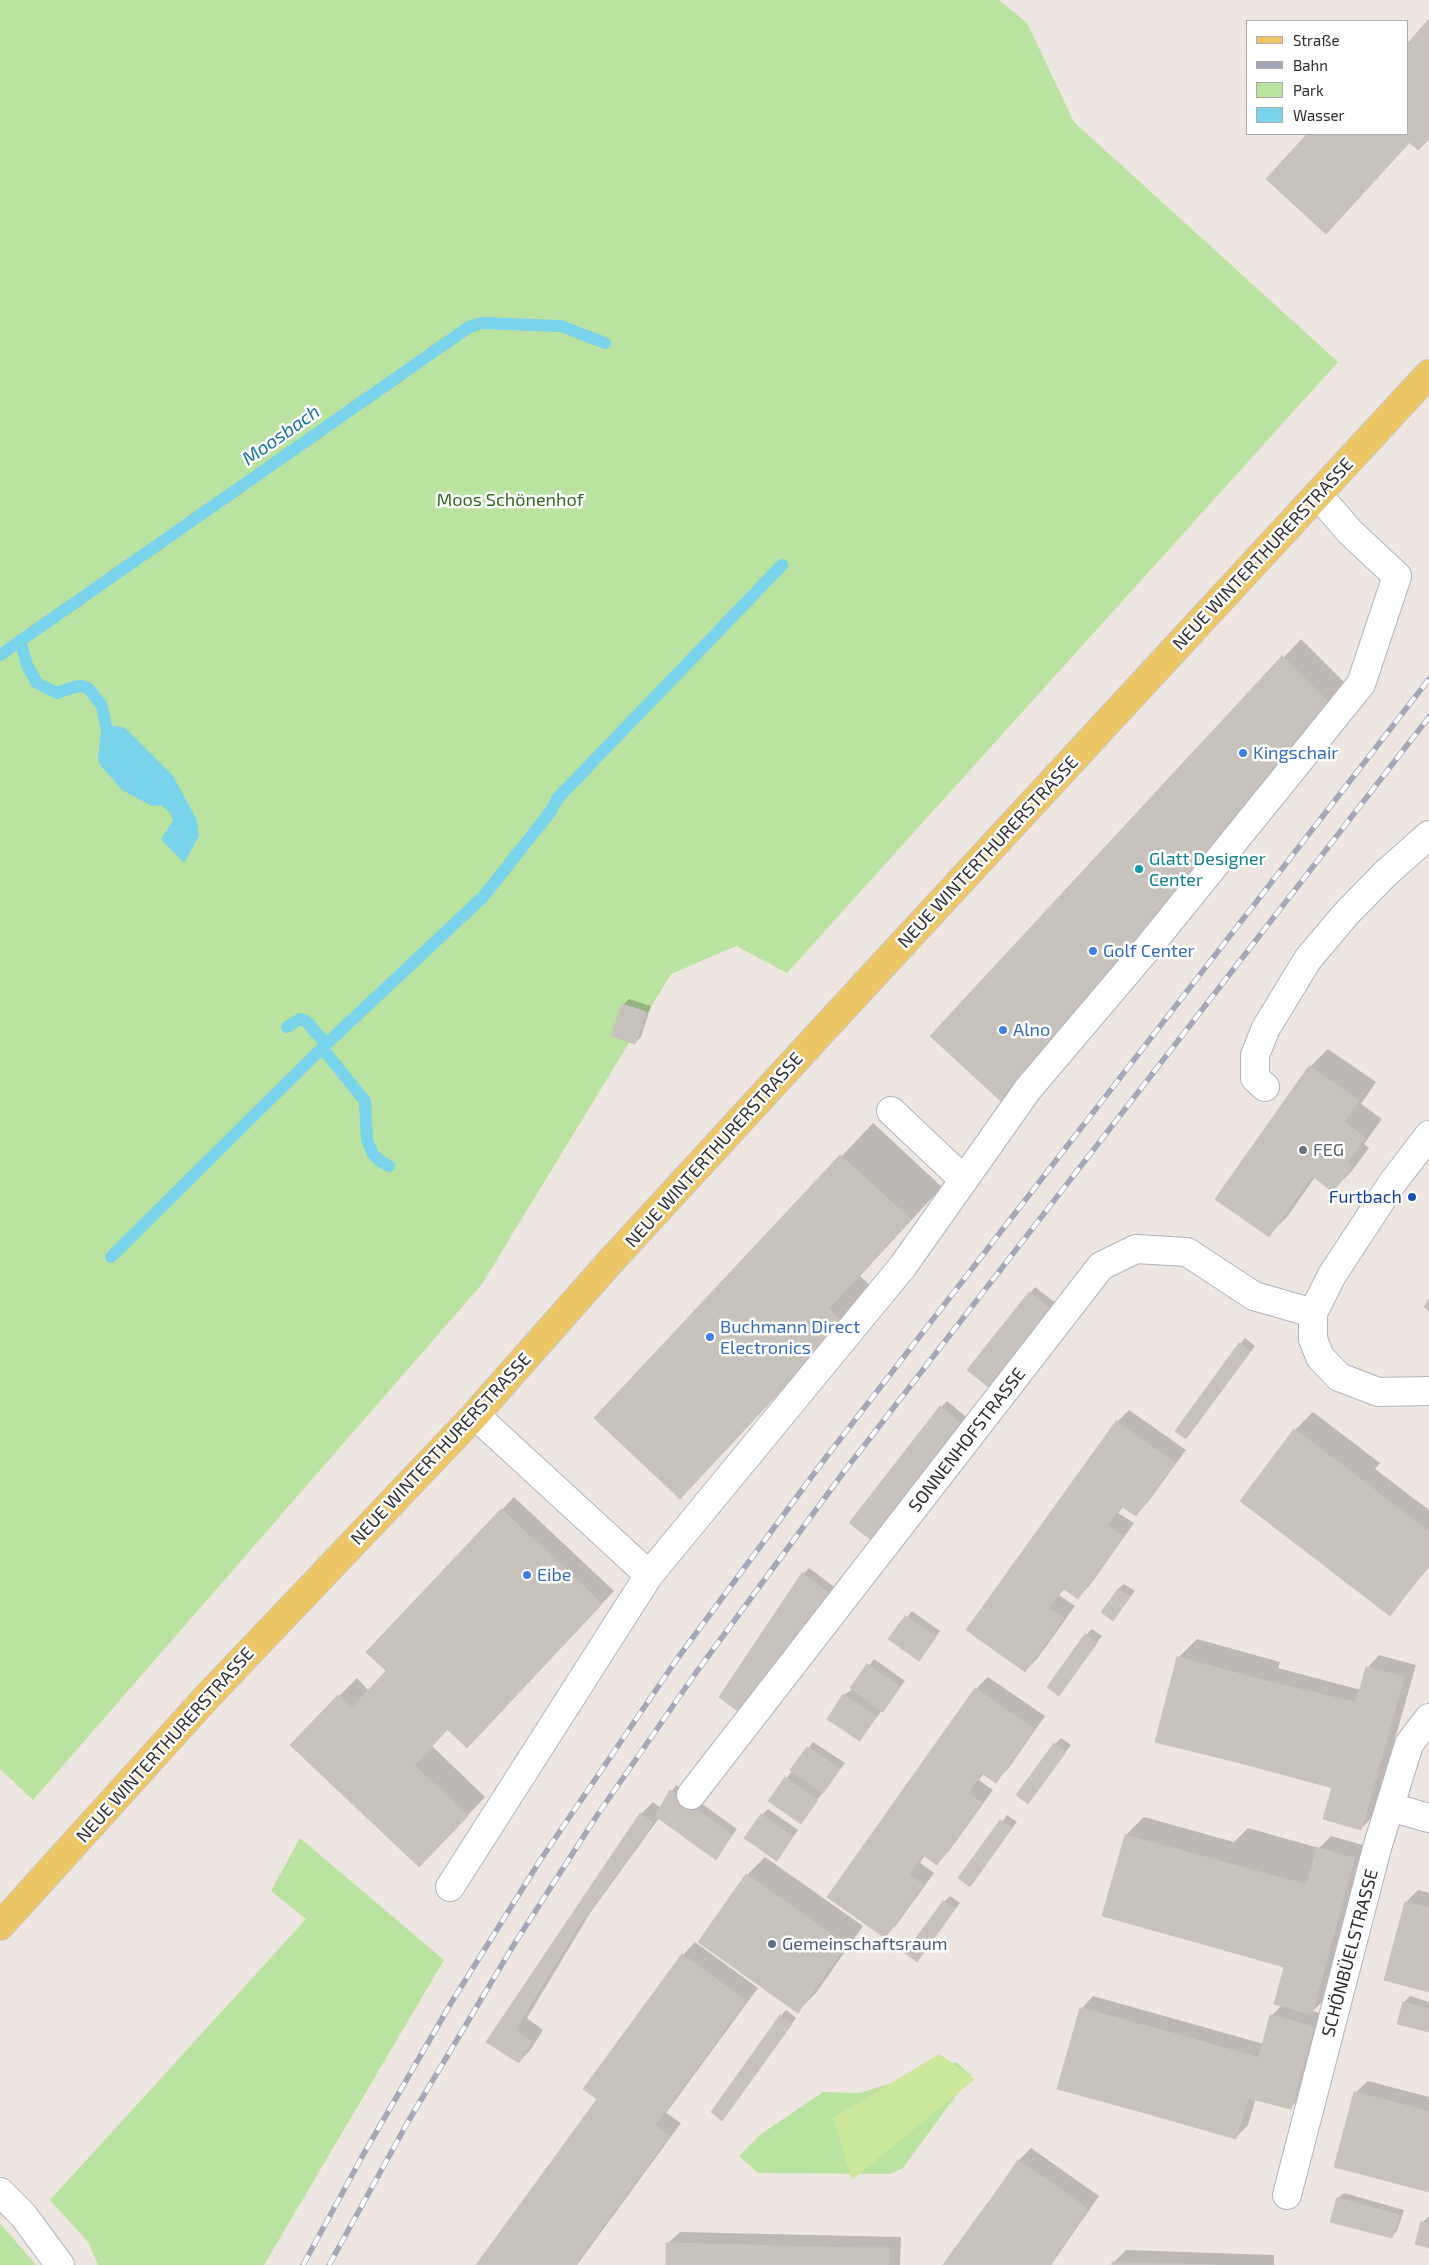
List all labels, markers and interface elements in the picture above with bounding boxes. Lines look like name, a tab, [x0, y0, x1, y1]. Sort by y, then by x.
legend	[1246, 20, 1409, 135]
text: Straße	[1293, 31, 1339, 49]
text: Bahn	[1293, 56, 1328, 74]
text: Park	[1293, 81, 1324, 99]
text: Wasser	[1293, 106, 1345, 124]
water label: Moosbach	[238, 400, 324, 470]
street label: NEUE WINTERTHURERSTRASSE	[1168, 453, 1358, 655]
park label: Moos Schönenhof	[436, 489, 584, 511]
place label: Kingschair	[1253, 742, 1339, 764]
marker: Kingschair	[1237, 747, 1249, 759]
street label: NEUE WINTERTHURERSTRASSE	[893, 751, 1083, 953]
place label: Glatt Designer Center	[1149, 848, 1266, 891]
marker: Glatt Designer Center	[1133, 863, 1145, 875]
place label: Golf Center	[1103, 940, 1195, 962]
marker: Golf Center	[1087, 945, 1099, 957]
place label: Alno	[1013, 1019, 1050, 1041]
marker: Alno	[997, 1024, 1009, 1036]
street label: NEUE WINTERTHURERSTRASSE	[621, 1048, 807, 1252]
place label: FEG	[1313, 1139, 1344, 1161]
marker: FEG	[1297, 1144, 1309, 1156]
place label: Furtbach	[1329, 1186, 1402, 1208]
marker: Furtbach	[1406, 1191, 1418, 1203]
place label: Buchmann Direct Electronics	[720, 1316, 860, 1358]
marker: Buchmann Direct Electronics	[704, 1331, 716, 1343]
street label: NEUE WINTERTHURERSTRASSE	[346, 1348, 536, 1550]
street label: SONNENHOFSTRASSE	[904, 1364, 1030, 1516]
place label: Eibe	[537, 1564, 571, 1586]
marker: Eibe	[521, 1569, 533, 1581]
street label: NEUE WINTERTHURERSTRASSE	[72, 1643, 258, 1847]
street label: SCHÖNBÜELSTRASSE	[1317, 1867, 1383, 2039]
place label: Gemeinschaftsraum	[782, 1933, 948, 1955]
marker: Gemeinschaftsraum	[766, 1938, 778, 1950]

